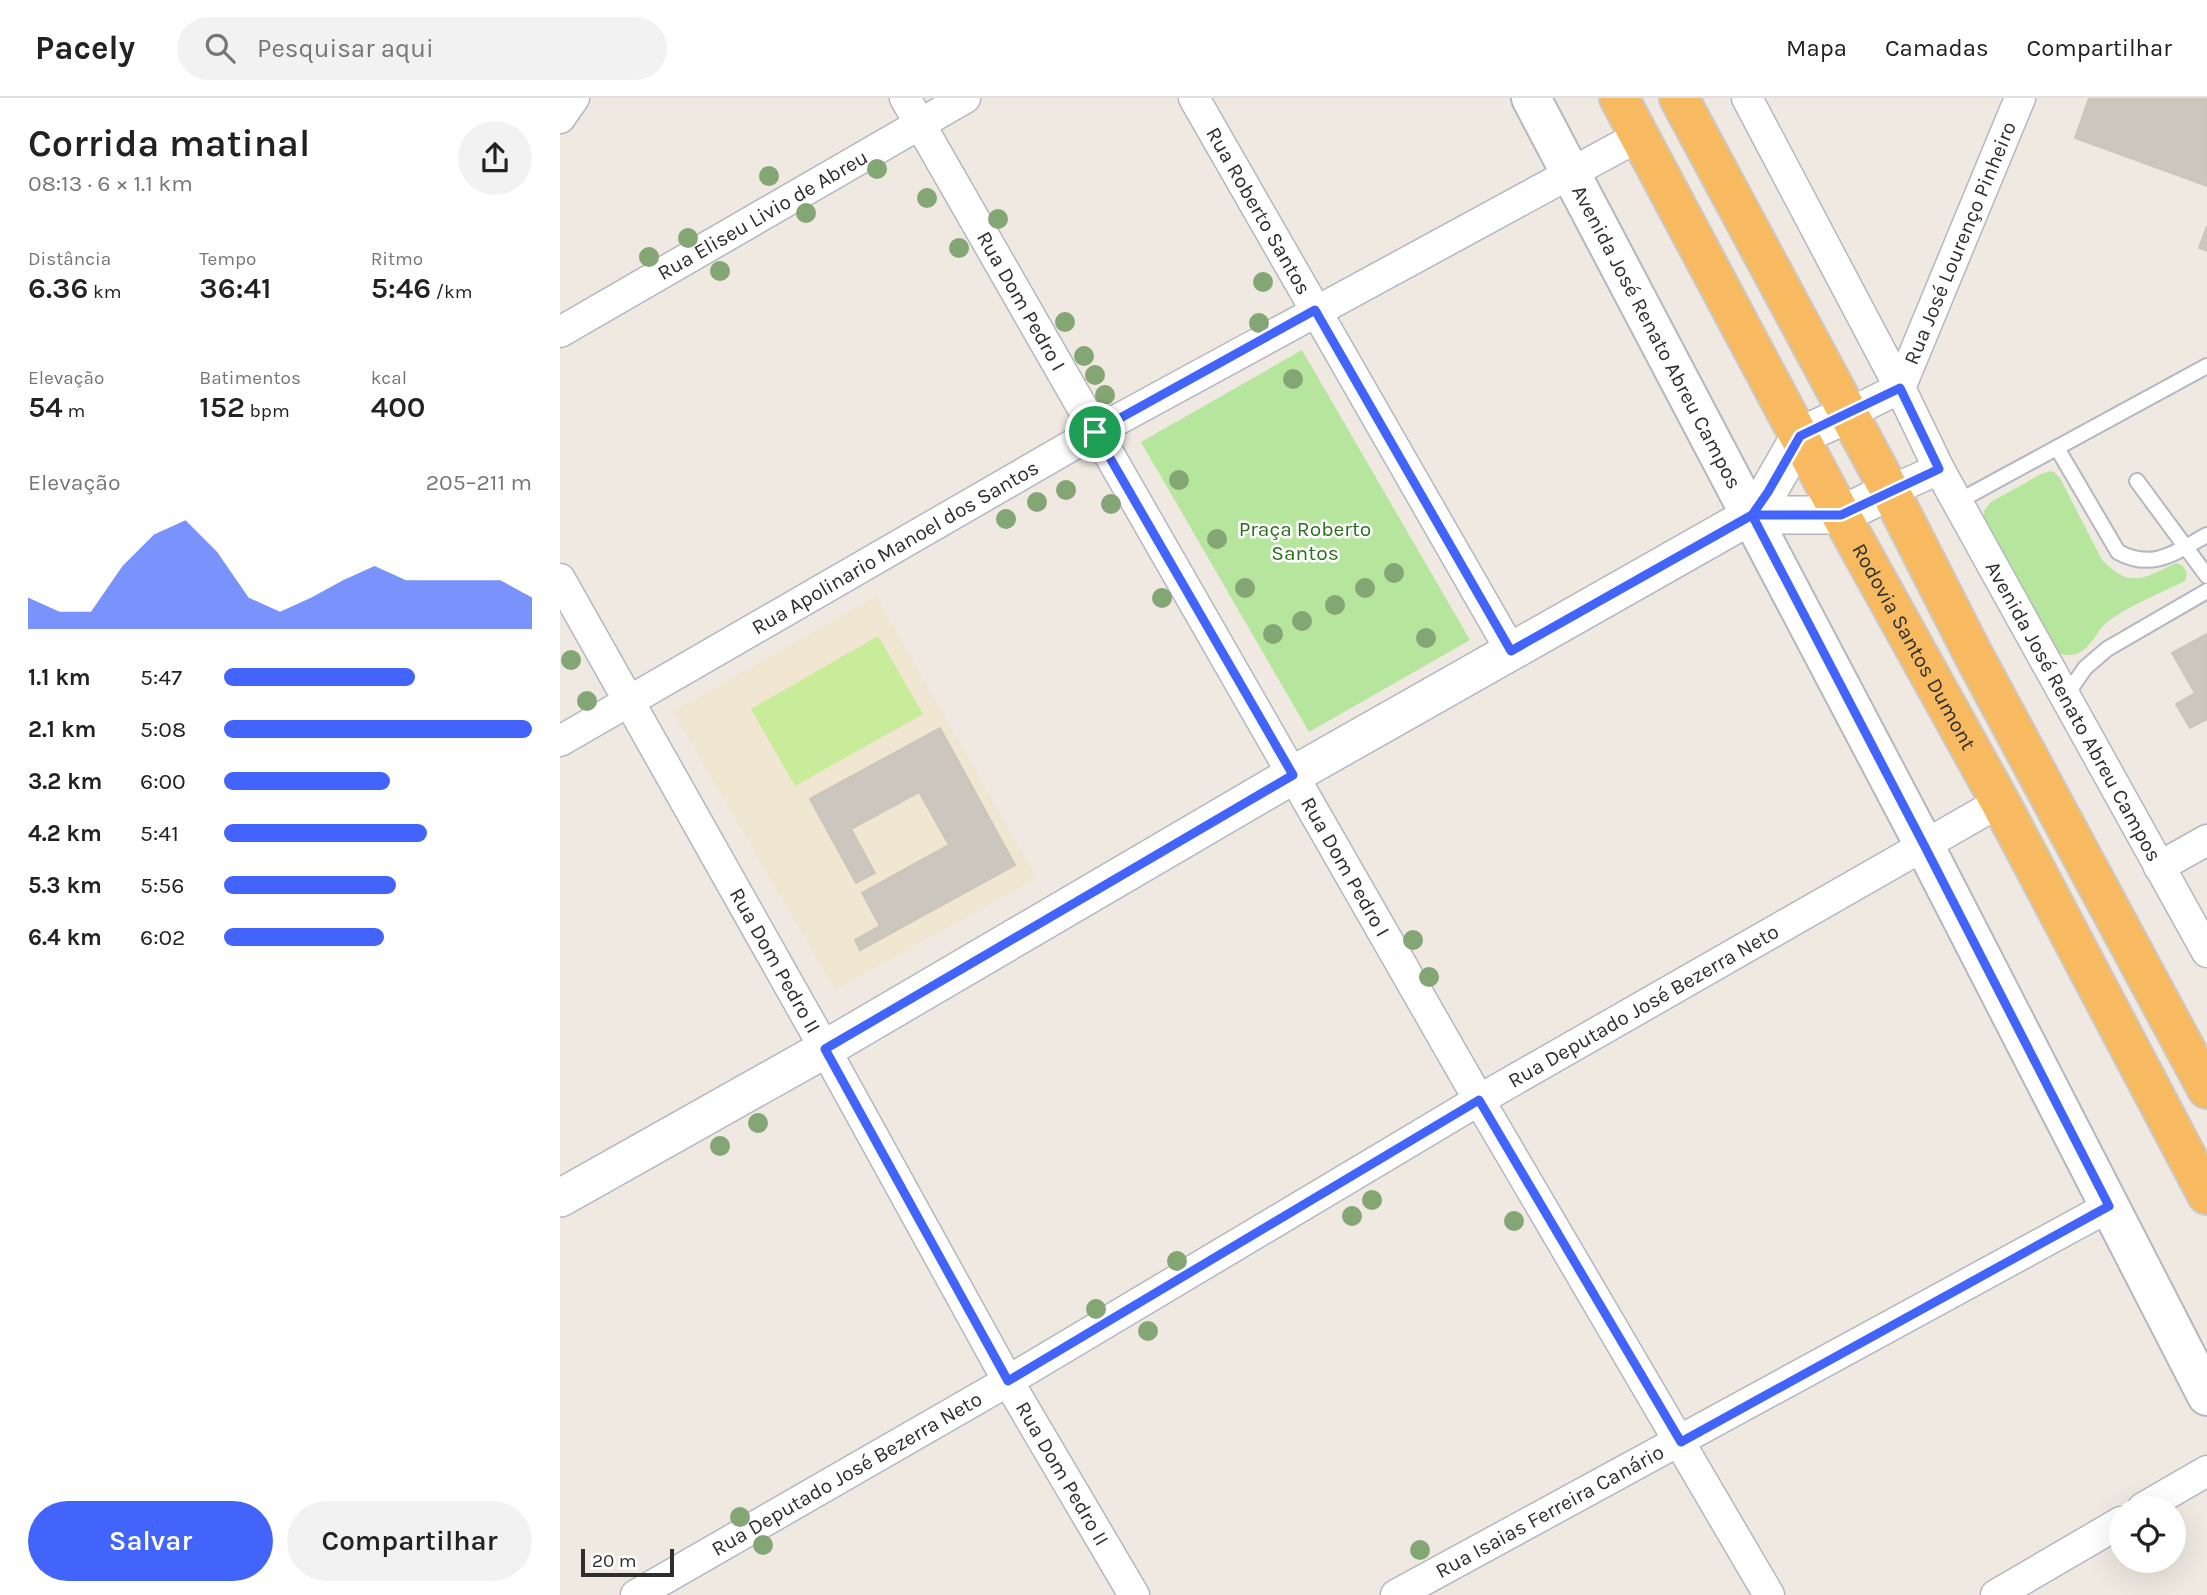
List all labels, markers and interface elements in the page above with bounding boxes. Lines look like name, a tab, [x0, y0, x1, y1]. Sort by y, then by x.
search box	[177, 17, 667, 80]
text: Pacely	[35, 29, 135, 67]
icon: search	[201, 29, 239, 67]
text: Pesquisar aqui	[257, 33, 434, 64]
text: Mapa	[1786, 34, 1847, 62]
text: Camadas	[1885, 34, 1989, 62]
text: Compartilhar	[2027, 34, 2172, 62]
street label: Rua José Lourenço Pinheiro	[1899, 118, 2021, 368]
text: Corrida matinal	[28, 121, 310, 166]
button: share	[458, 121, 532, 195]
street label: Rua Roberto Santos	[1201, 123, 1316, 299]
street label: Rua Eliseu Livio de Abreu	[653, 145, 872, 285]
text: 08:13 · 6 × 1.1 km	[28, 170, 193, 197]
street label: Avenida José Renato Abreu Campos	[1567, 181, 1746, 493]
street label: Rua Dom Pedro I	[972, 227, 1071, 375]
text: Distância	[28, 248, 111, 270]
text: Tempo	[199, 248, 256, 270]
text: Ritmo	[371, 248, 423, 270]
text: 6.36	[28, 270, 88, 306]
text: 36:41	[199, 270, 271, 306]
text: 5:46	[371, 270, 431, 306]
text: km	[88, 281, 121, 303]
text: /km	[431, 281, 472, 303]
text: Elevação	[28, 367, 104, 389]
text: Batimentos	[199, 367, 301, 389]
text: kcal	[371, 367, 407, 389]
text: 54	[28, 389, 63, 425]
text: 152	[199, 389, 245, 425]
text: 400	[371, 389, 426, 425]
text: m	[63, 400, 85, 422]
text: bpm	[245, 400, 290, 422]
pin	[1065, 402, 1125, 462]
icon: arrive	[1076, 413, 1114, 451]
street label: Rua Apolinario Manoel dos Santos	[747, 455, 1043, 640]
text: Elevação	[28, 469, 121, 496]
text: 205–211 m	[426, 469, 532, 496]
park label: Praça Roberto Santos	[1239, 517, 1371, 565]
street label: Rodovia Santos Dumont	[1847, 539, 1981, 754]
street label: Avenida José Renato Abreu Campos	[1981, 557, 2166, 866]
text: 1.1 km	[28, 664, 91, 691]
text: 5:47	[140, 664, 182, 691]
text: 2.1 km	[28, 716, 96, 743]
text: 5:08	[140, 716, 186, 743]
text: 3.2 km	[28, 768, 102, 795]
text: 6:00	[140, 768, 186, 795]
street label: Rua Dom Pedro I	[1296, 793, 1395, 941]
text: 4.2 km	[28, 820, 102, 847]
text: 5:41	[140, 820, 179, 847]
text: 5.3 km	[28, 872, 102, 899]
text: 5:56	[140, 872, 184, 899]
street label: Rua Dom Pedro II	[725, 884, 826, 1037]
street label: Rua Deputado José Bezerra Neto	[1504, 919, 1783, 1093]
text: 6.4 km	[28, 924, 102, 951]
text: 6:02	[140, 924, 185, 951]
street label: Rua Deputado José Bezerra Neto	[707, 1387, 986, 1561]
street label: Rua Dom Pedro II	[1011, 1397, 1114, 1550]
street label: Rua Isaias Ferreira Canário	[1431, 1439, 1668, 1583]
map controls	[2109, 1496, 2186, 1573]
button: locate	[2109, 1496, 2186, 1573]
button: Salvar	[28, 1501, 273, 1581]
button: Compartilhar	[287, 1501, 532, 1581]
scale bar	[581, 1546, 674, 1578]
text: 20 m	[592, 1550, 637, 1572]

